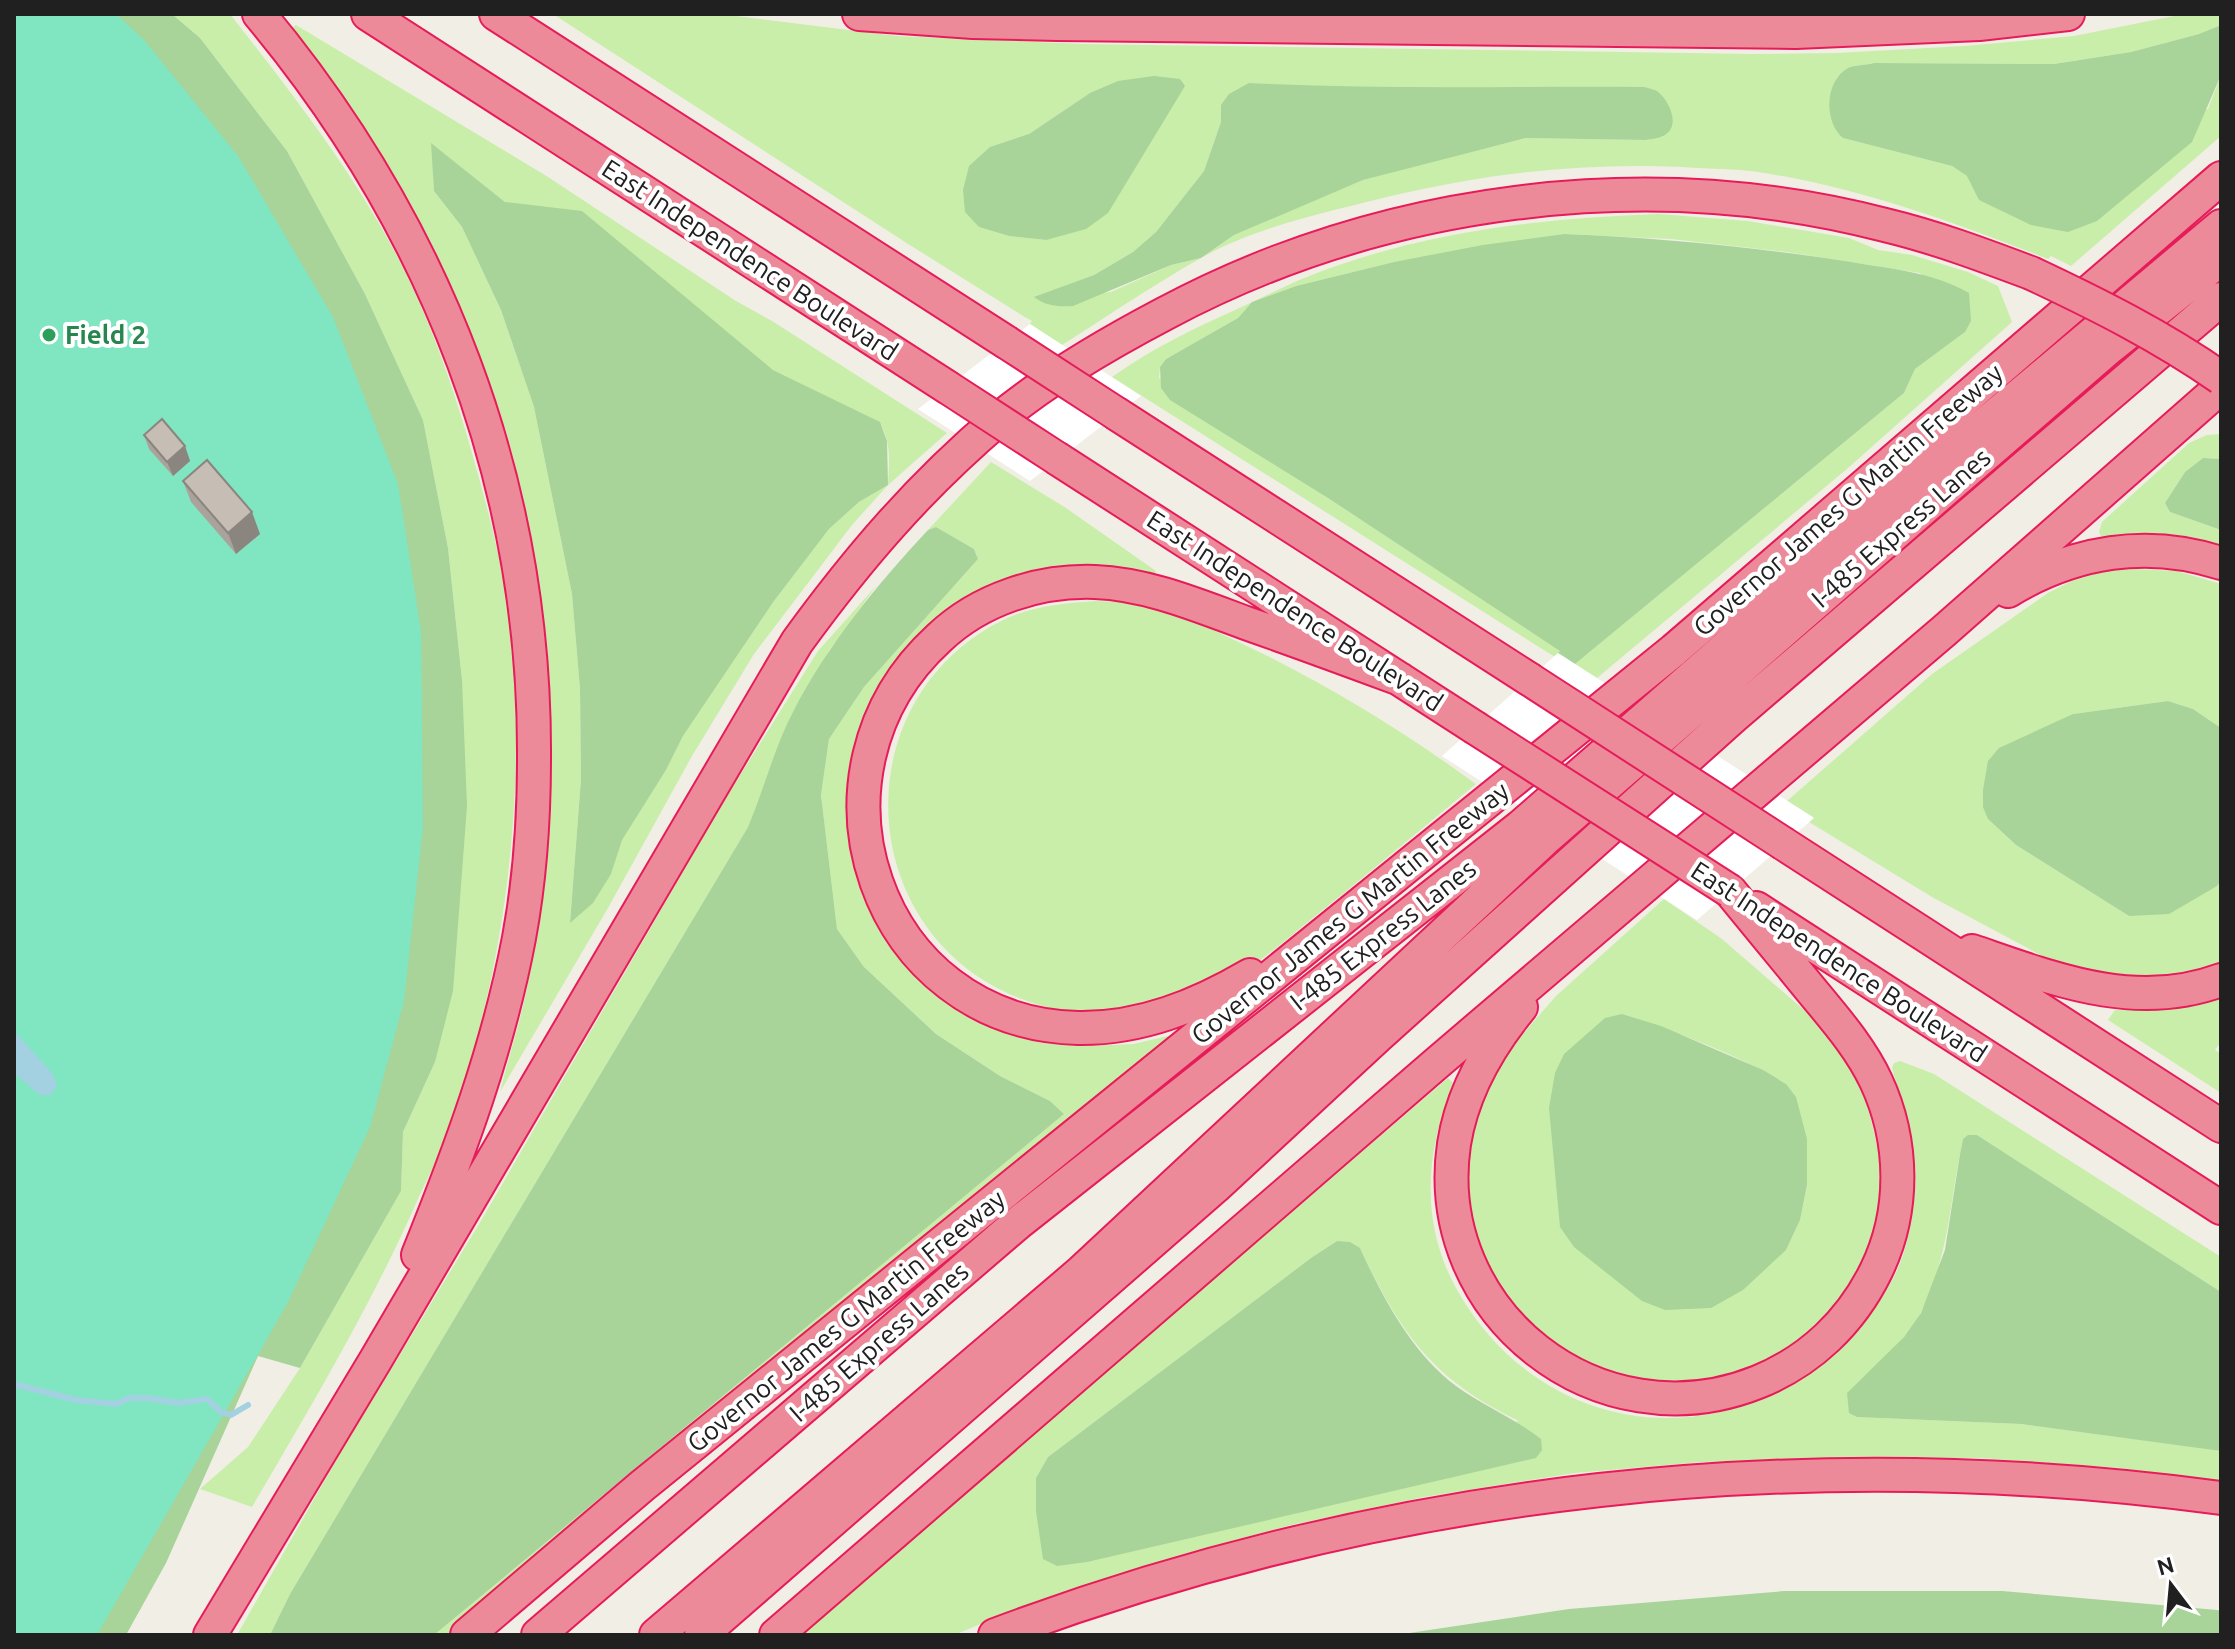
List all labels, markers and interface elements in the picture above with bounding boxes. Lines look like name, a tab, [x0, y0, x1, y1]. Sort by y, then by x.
street label: East Independence Boulevard	[597, 153, 903, 366]
place label: Field 2	[65, 320, 146, 349]
marker: Field 2	[40, 326, 58, 344]
street label: Governor James G Martin Freeway	[1687, 358, 2008, 642]
street label: I-485 Express Lanes	[1805, 442, 1996, 613]
street label: East Independence Boulevard	[1142, 504, 1448, 717]
street label: Governor James G Martin Freeway	[1185, 776, 1514, 1050]
street label: I-485 Express Lanes	[1284, 853, 1481, 1016]
street label: East Independence Boulevard	[1686, 855, 1992, 1068]
street label: Governor James G Martin Freeway	[681, 1184, 1010, 1458]
street label: I-485 Express Lanes	[783, 1256, 974, 1427]
north arrow	[2131, 1545, 2211, 1625]
text: N	[2154, 1551, 2177, 1580]

